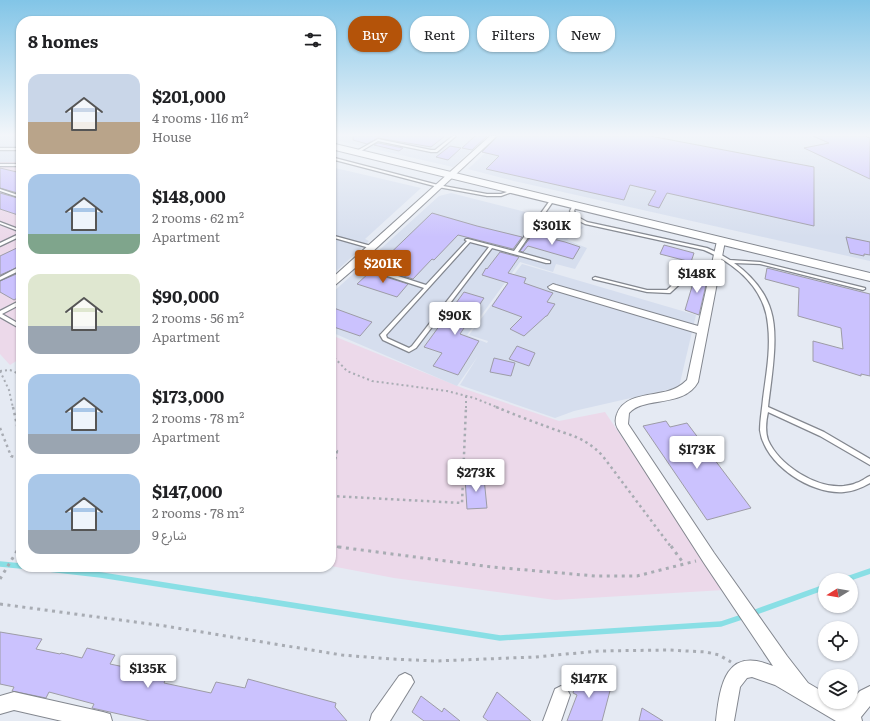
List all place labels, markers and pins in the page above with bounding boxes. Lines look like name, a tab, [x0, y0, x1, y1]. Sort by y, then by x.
pin: $301K	[524, 212, 580, 246]
pin: $201K	[355, 250, 411, 284]
pin: $148K	[669, 260, 725, 294]
pin: $90K	[431, 302, 479, 336]
pin: $173K	[669, 436, 725, 470]
pin: $273K	[448, 459, 504, 493]
pin: $135K	[120, 655, 176, 689]
pin: $147K	[561, 665, 617, 699]

